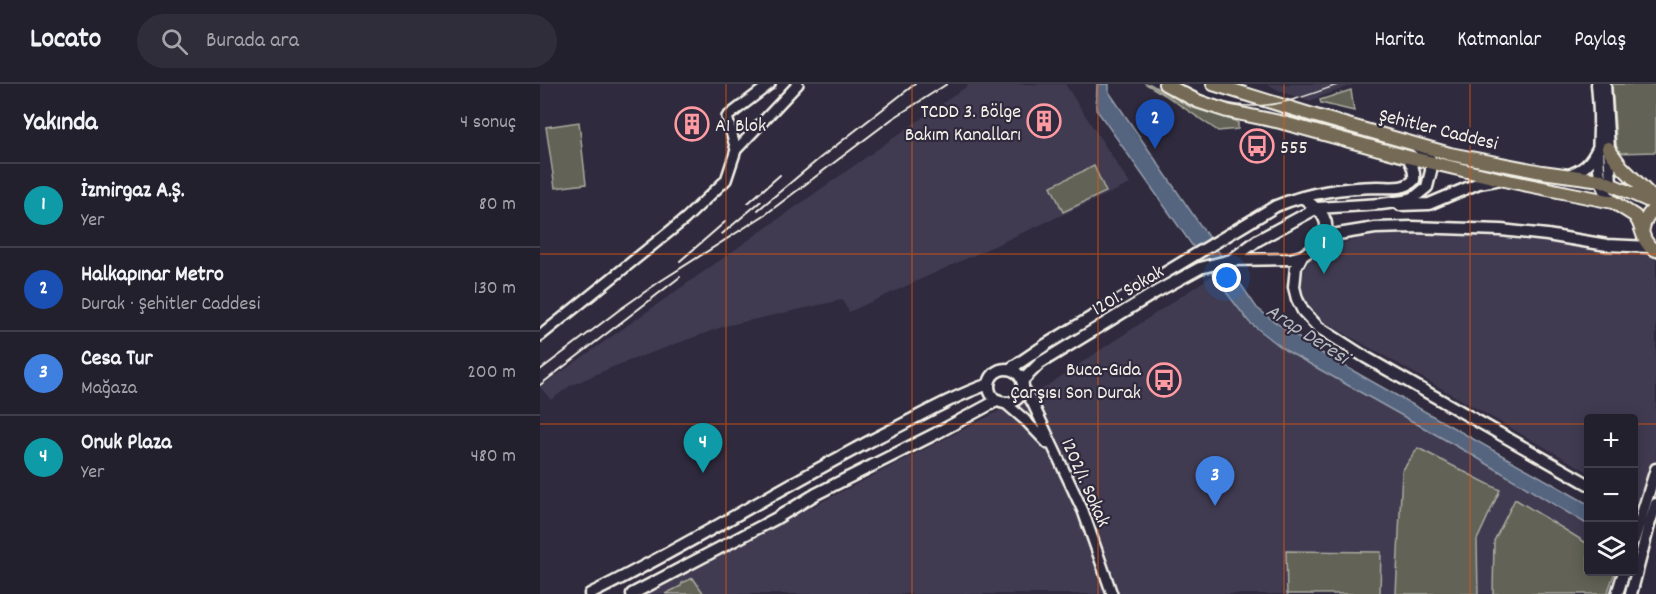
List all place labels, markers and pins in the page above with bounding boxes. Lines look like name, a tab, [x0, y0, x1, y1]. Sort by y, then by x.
place label: TCDD 3. Bölge Bakım Kanalları	[905, 99, 1021, 150]
pin: 2	[1136, 100, 1174, 149]
building icon: TCDD 3. Bölge Bakım Kanalları	[1026, 103, 1062, 139]
building icon: A1 Blok	[674, 106, 710, 142]
place label: A1 Blok	[715, 113, 766, 141]
bus stop icon: 555	[1239, 128, 1275, 164]
place label: 555	[1280, 135, 1308, 163]
pin: 1	[1304, 224, 1344, 274]
place label: Buca-Gıda Çarşısı Son Durak	[1010, 357, 1142, 408]
bus stop icon: Buca-Gıda Çarşısı Son Durak	[1146, 362, 1182, 398]
pin: 4	[684, 424, 722, 473]
pin: 3	[1196, 456, 1234, 506]

